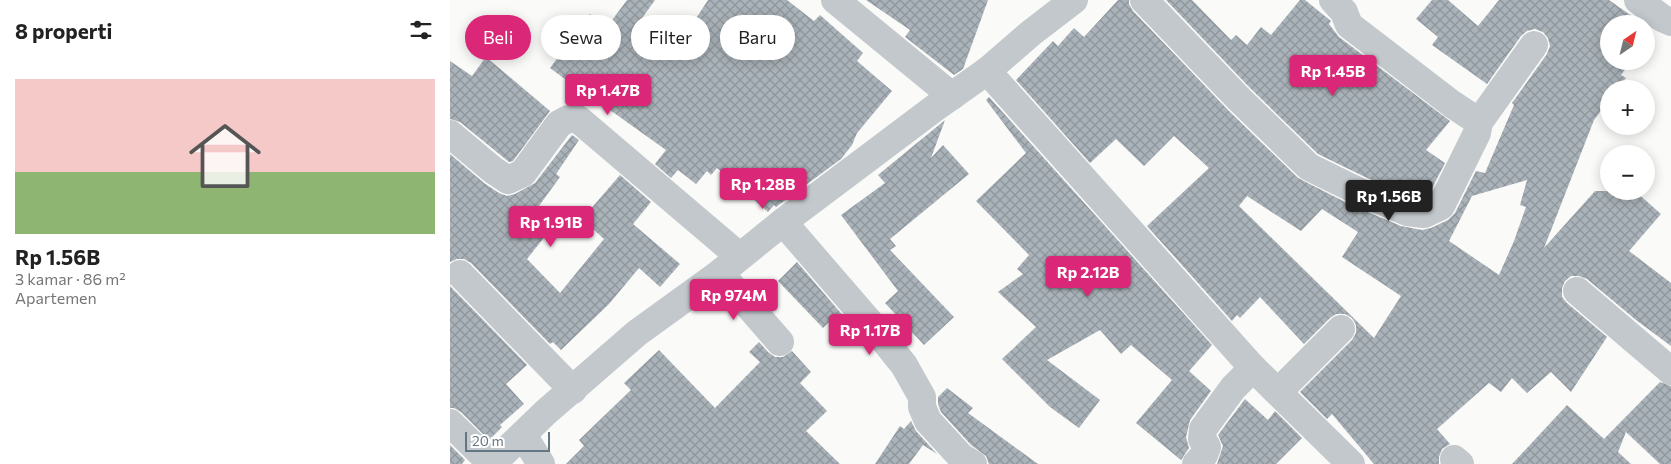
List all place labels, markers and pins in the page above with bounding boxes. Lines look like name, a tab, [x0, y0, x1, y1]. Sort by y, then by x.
pin: Rp 1.45B	[1281, 54, 1385, 97]
pin: Rp 1.47B	[556, 74, 660, 116]
pin: Rp 1.28B	[711, 168, 815, 210]
pin: Rp 1.56B	[1337, 180, 1441, 222]
pin: Rp 1.91B	[499, 206, 603, 248]
pin: Rp 2.12B	[1036, 256, 1140, 298]
pin: Rp 974M	[688, 278, 780, 321]
pin: Rp 1.17B	[818, 314, 922, 356]

